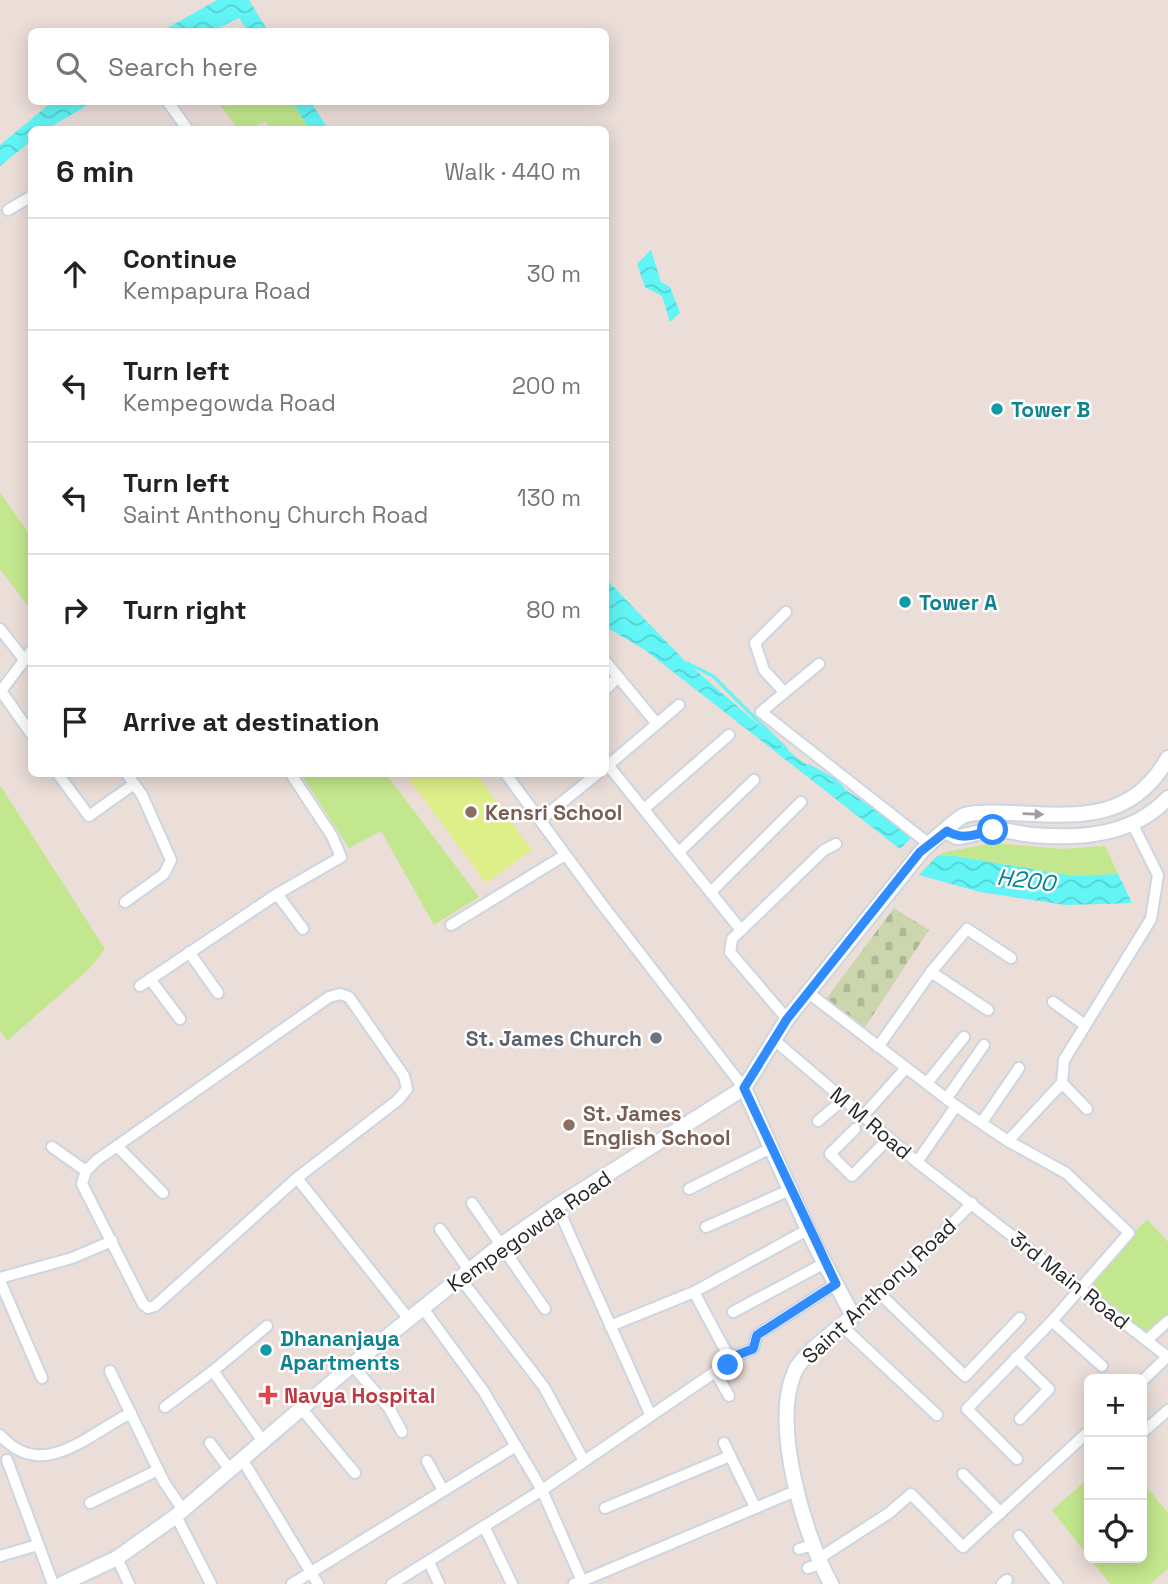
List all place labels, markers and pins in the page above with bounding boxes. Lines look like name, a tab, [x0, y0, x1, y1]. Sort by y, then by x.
place label: Tower B	[1011, 396, 1090, 423]
marker: Tower B	[989, 401, 1005, 417]
place label: Tower A	[919, 589, 997, 616]
marker: Tower A	[897, 594, 913, 610]
place label: Kensri School	[485, 799, 622, 826]
marker: Kensri School	[463, 804, 479, 820]
place label: St. James Church	[466, 1025, 642, 1052]
marker: St. James Church	[648, 1030, 664, 1046]
place label: St. James English School	[583, 1100, 731, 1151]
marker: St. James English School	[561, 1117, 577, 1133]
place label: Dhananjaya Apartments	[280, 1325, 400, 1376]
marker: Dhananjaya Apartments	[258, 1342, 274, 1358]
place label: Navya Hospital	[284, 1382, 435, 1409]
marker: Navya Hospital	[258, 1385, 278, 1405]

